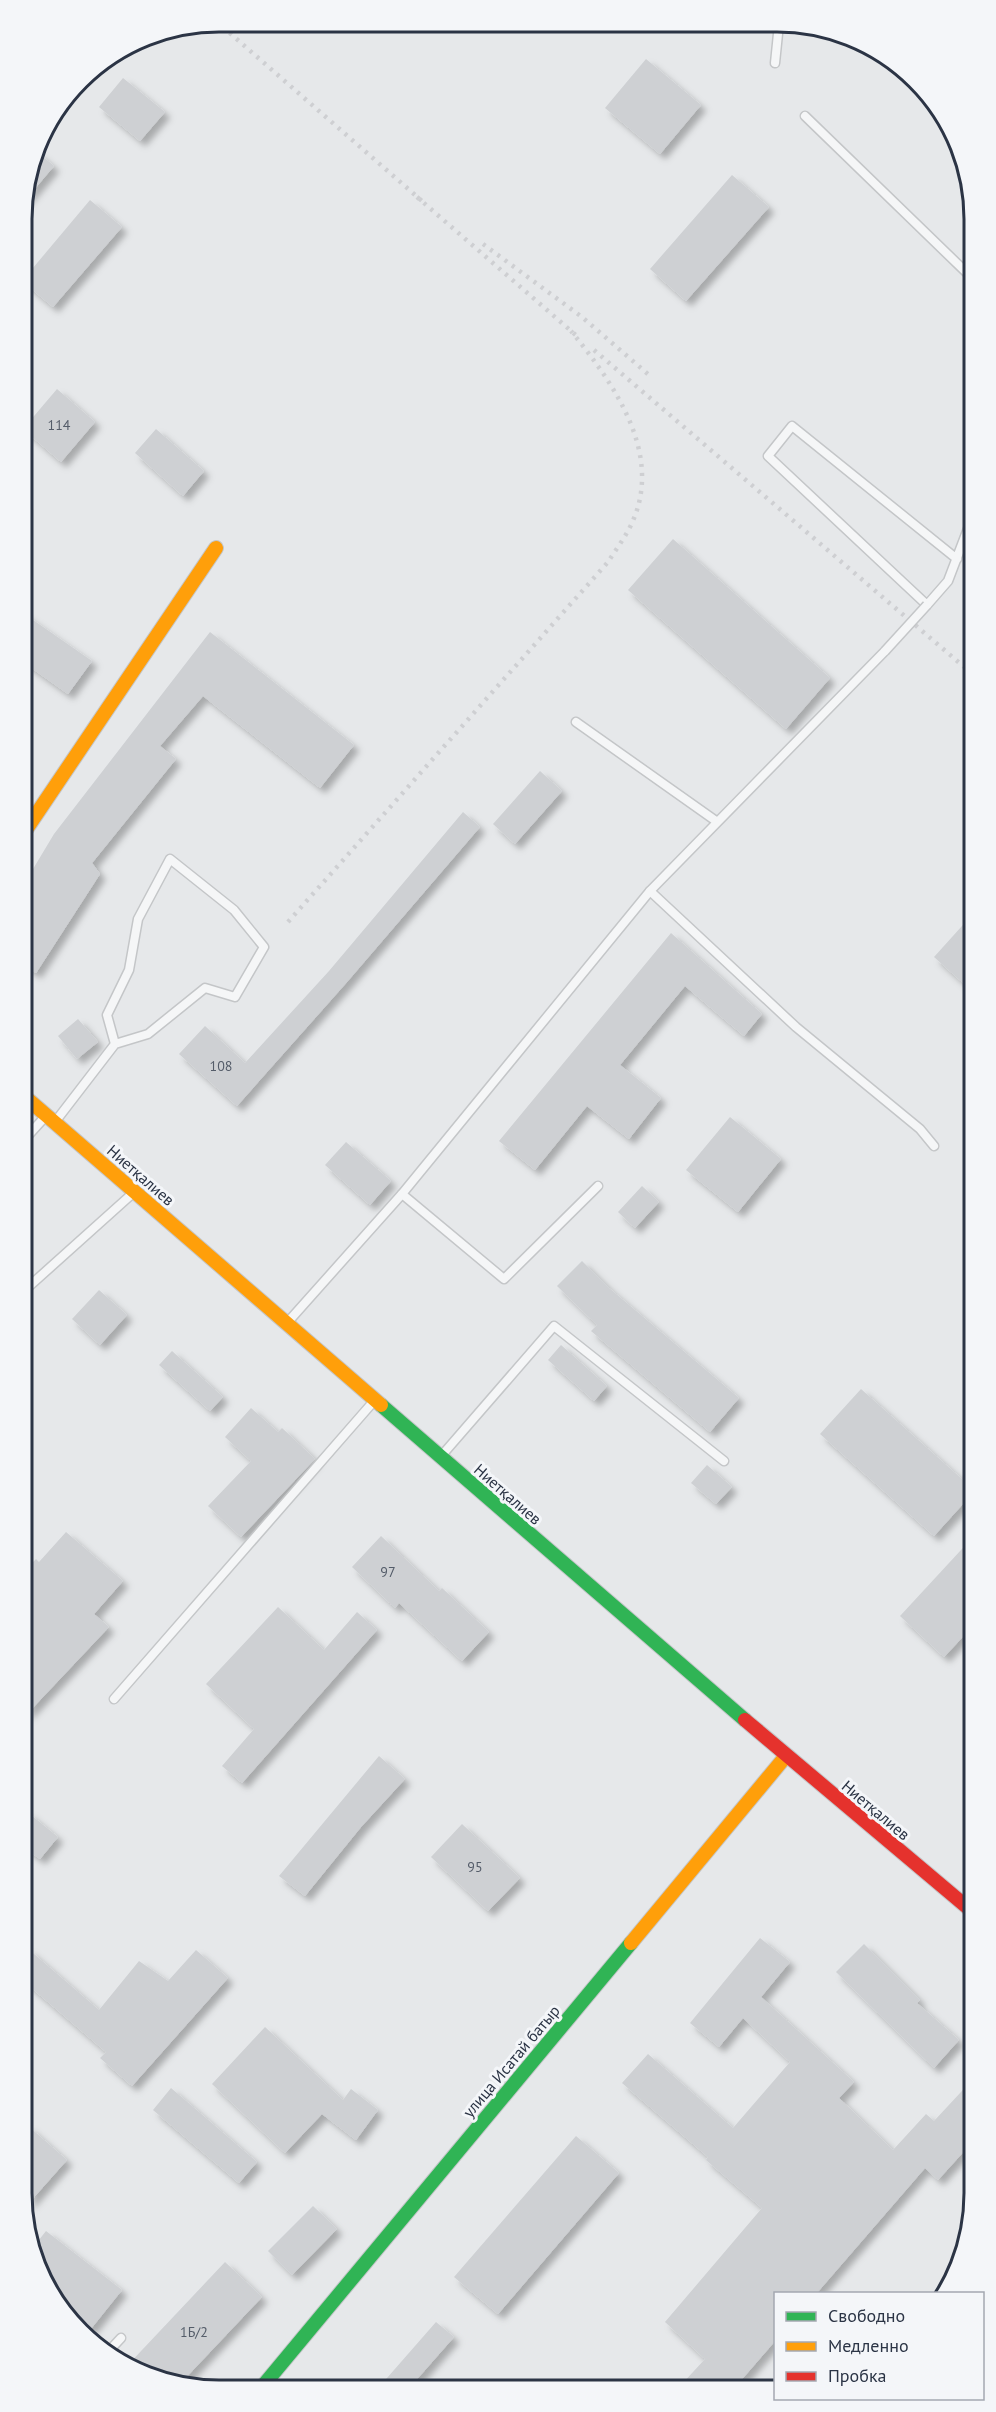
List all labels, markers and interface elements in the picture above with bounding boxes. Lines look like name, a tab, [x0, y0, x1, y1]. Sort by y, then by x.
house number: 114	[48, 416, 71, 434]
house number: 108	[210, 1057, 232, 1075]
street label: Ниетқалиев	[103, 1140, 179, 1210]
street label: Ниетқалиев	[470, 1459, 546, 1529]
house number: 97	[380, 1563, 396, 1581]
street label: Ниетқалиев	[838, 1776, 914, 1844]
house number: 95	[467, 1858, 483, 1876]
street label: улица Исатай батыр	[458, 2001, 564, 2121]
legend	[774, 2292, 984, 2400]
text: Свободно	[828, 2304, 905, 2327]
house number: 1Б/2	[180, 2323, 208, 2341]
text: Медленно	[828, 2334, 909, 2357]
text: Пробка	[828, 2364, 886, 2387]

